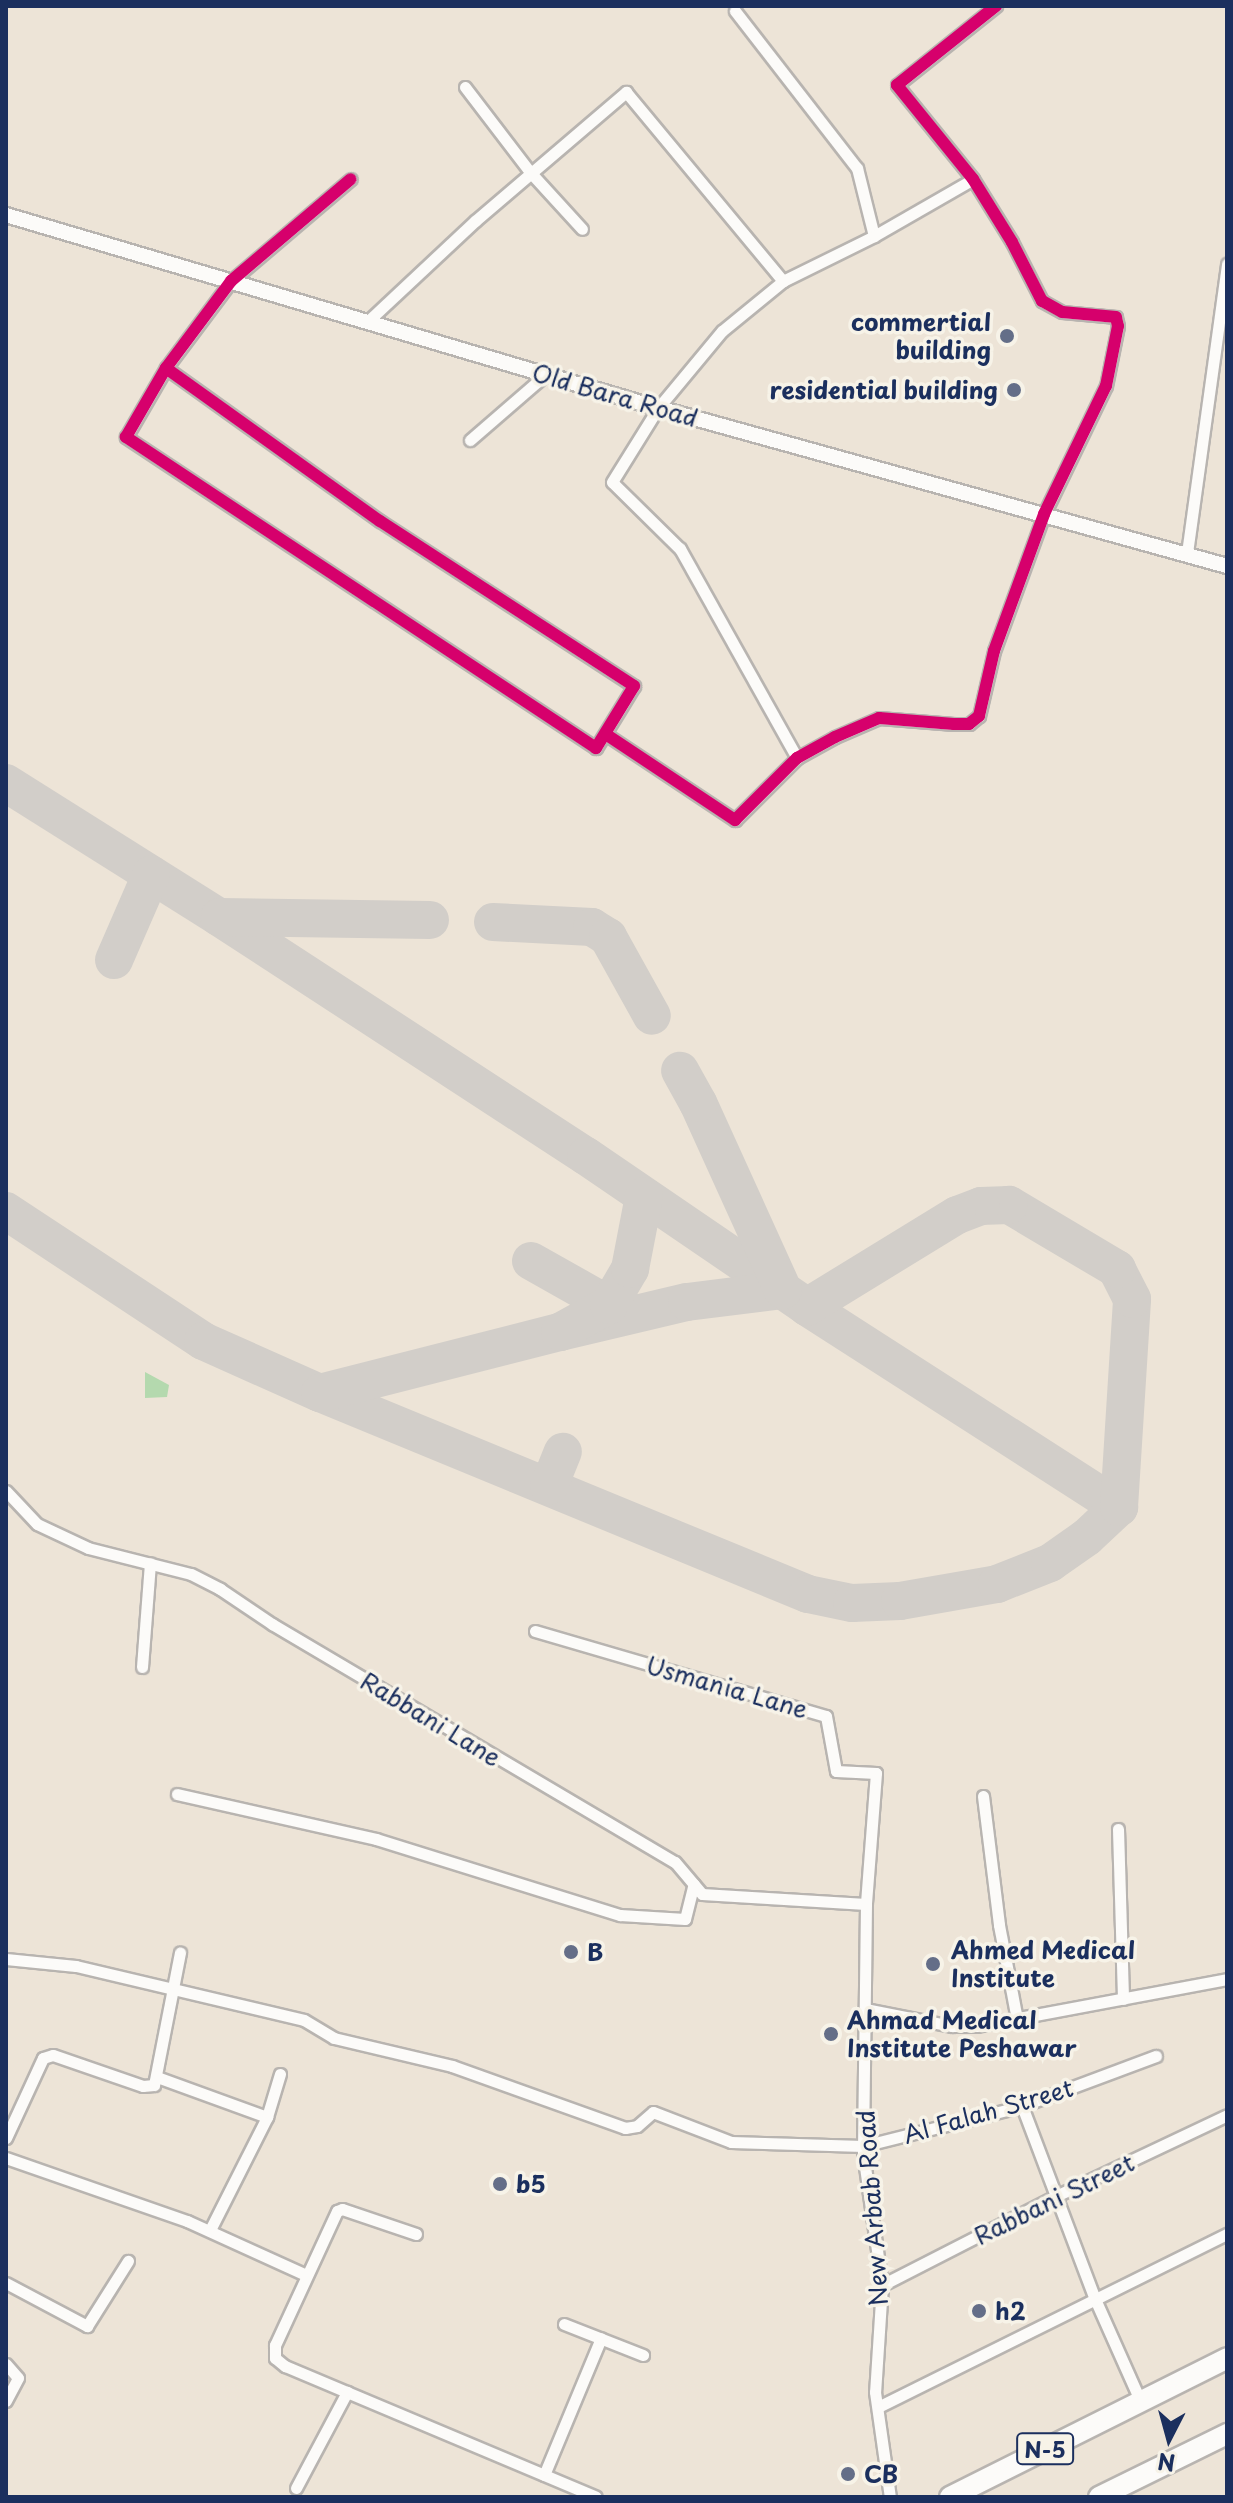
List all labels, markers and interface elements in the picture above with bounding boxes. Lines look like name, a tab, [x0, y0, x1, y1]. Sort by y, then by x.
place label: commertial building	[851, 308, 991, 364]
marker: commertial building	[998, 327, 1016, 345]
street label: Old Bara Road	[529, 358, 701, 432]
place label: residential building	[767, 376, 998, 404]
marker: residential building	[1005, 381, 1023, 399]
street label: Usmania Lane	[644, 1650, 810, 1724]
street label: Rabbani Lane	[356, 1666, 506, 1772]
place label: Ahmed Medical Institute	[951, 1936, 1135, 1992]
place label: B	[587, 1938, 603, 1966]
marker: B	[562, 1943, 580, 1961]
marker: Ahmed Medical Institute	[922, 1953, 944, 1975]
place label: Ahmad Medical Institute Peshawar	[847, 2006, 1076, 2062]
marker: Ahmad Medical Institute Peshawar	[822, 2025, 840, 2043]
street label: Al Falah Street	[899, 2073, 1077, 2149]
street label: New Arbab Road	[851, 2109, 893, 2307]
street label: Rabbani Street	[970, 2148, 1138, 2250]
place label: b5	[516, 2170, 546, 2198]
marker: b5	[491, 2175, 509, 2193]
place label: h2	[995, 2297, 1026, 2325]
marker: h2	[970, 2302, 988, 2320]
north arrow	[1129, 2399, 1209, 2479]
road number: N-5	[1015, 2431, 1075, 2467]
text: N	[1156, 2446, 1177, 2481]
place label: CB	[864, 2460, 898, 2488]
marker: CB	[839, 2465, 857, 2483]

